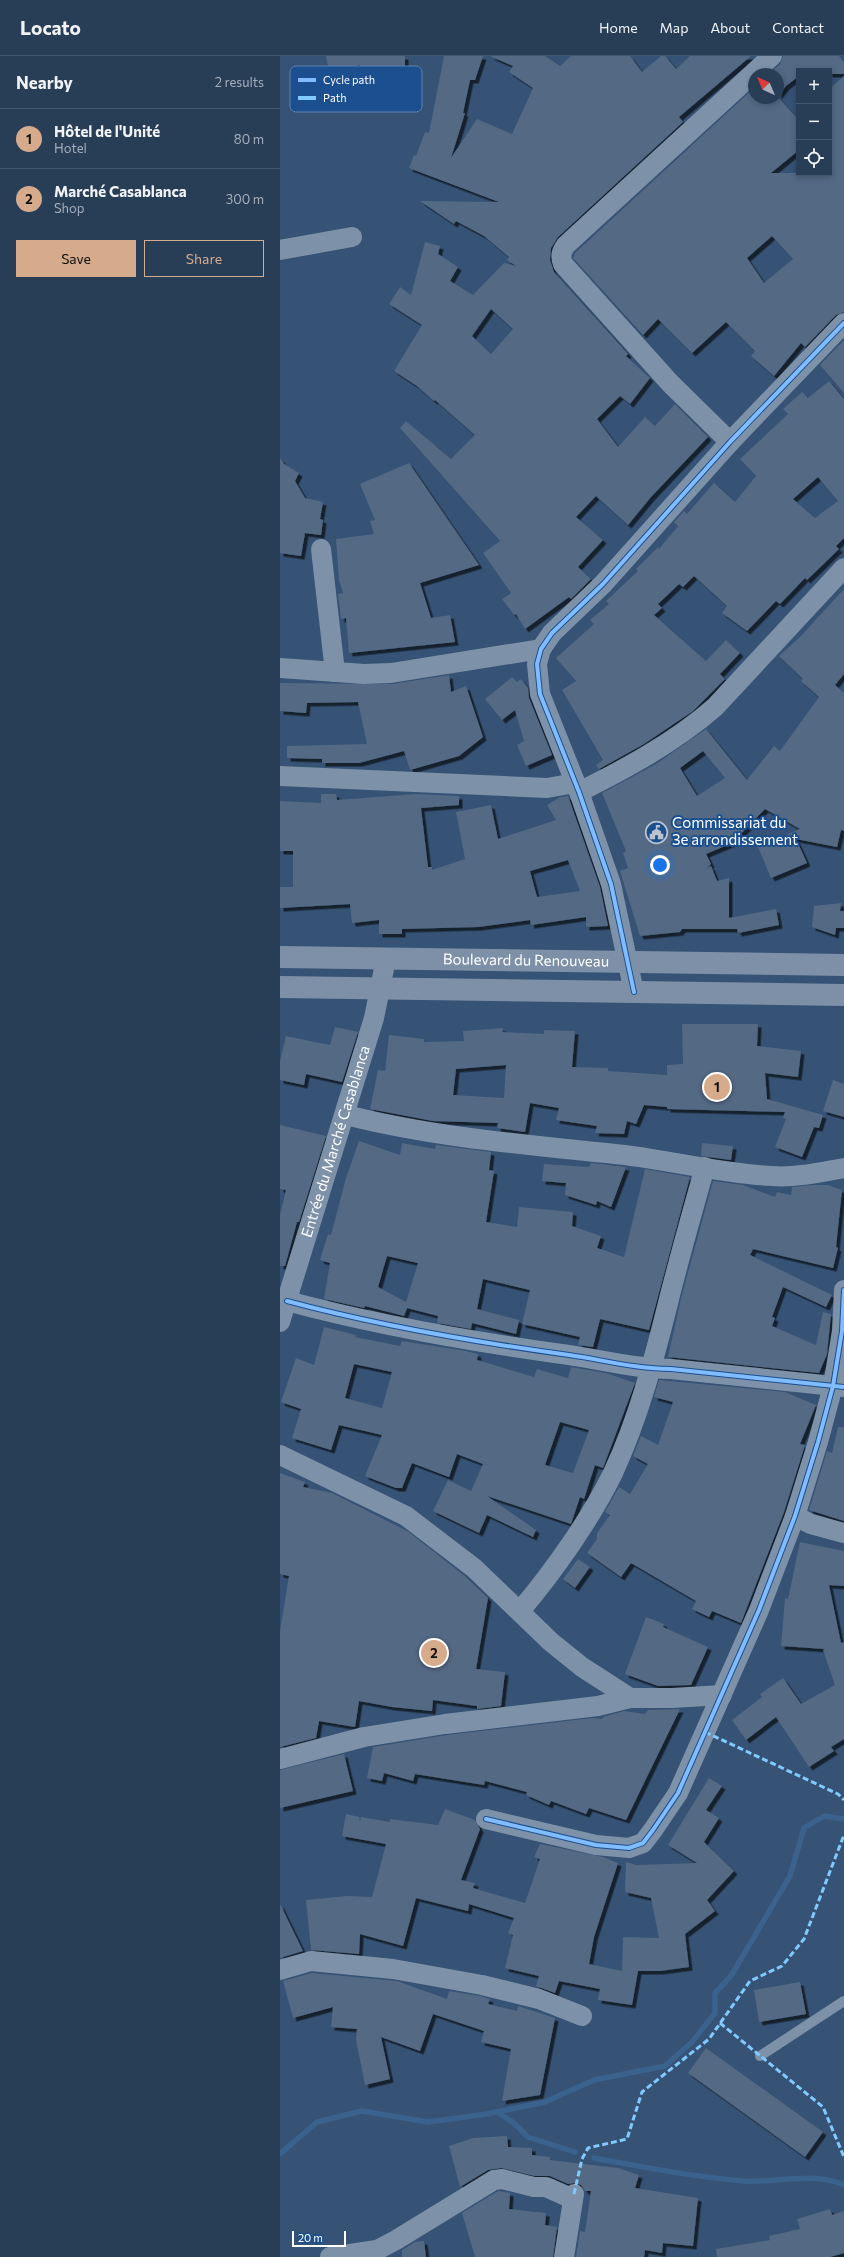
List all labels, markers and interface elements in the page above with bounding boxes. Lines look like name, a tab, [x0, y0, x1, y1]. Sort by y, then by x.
text: Locato	[20, 16, 81, 39]
text: Home	[599, 19, 638, 36]
text: Map	[660, 19, 688, 36]
text: About	[710, 19, 750, 36]
text: Contact	[772, 19, 824, 36]
legend	[290, 66, 422, 112]
north arrow	[748, 68, 784, 104]
map controls	[796, 68, 832, 176]
button: +	[796, 68, 832, 104]
text: Nearby	[16, 72, 73, 93]
text: Cycle path	[323, 73, 375, 86]
text: 2 results	[215, 74, 264, 90]
text: Path	[323, 91, 346, 104]
button: −	[796, 104, 832, 140]
text: Hôtel de l'Unité	[54, 122, 160, 140]
text: 1	[26, 131, 32, 147]
text: 80 m	[234, 131, 264, 147]
text: Hotel	[54, 140, 87, 156]
button: locate	[796, 140, 832, 176]
text: Marché Casablanca	[54, 182, 187, 200]
text: 2	[25, 191, 33, 207]
text: 300 m	[226, 191, 264, 207]
text: Shop	[54, 200, 85, 216]
button: Save	[16, 240, 136, 277]
button: Share	[144, 240, 264, 277]
place label: Commissariat du 3e arrondissement	[672, 813, 798, 848]
public building icon: Commissariat du 3e arrondissement	[643, 819, 669, 845]
your location	[650, 855, 670, 875]
street label: Boulevard du Renouveau	[443, 949, 609, 970]
street label: Entrée du Marché Casablanca	[297, 1043, 373, 1239]
pin: 1	[704, 1072, 730, 1102]
pin: 2	[421, 1638, 447, 1668]
scale bar	[292, 2229, 346, 2248]
text: 20 m	[298, 2231, 323, 2244]

